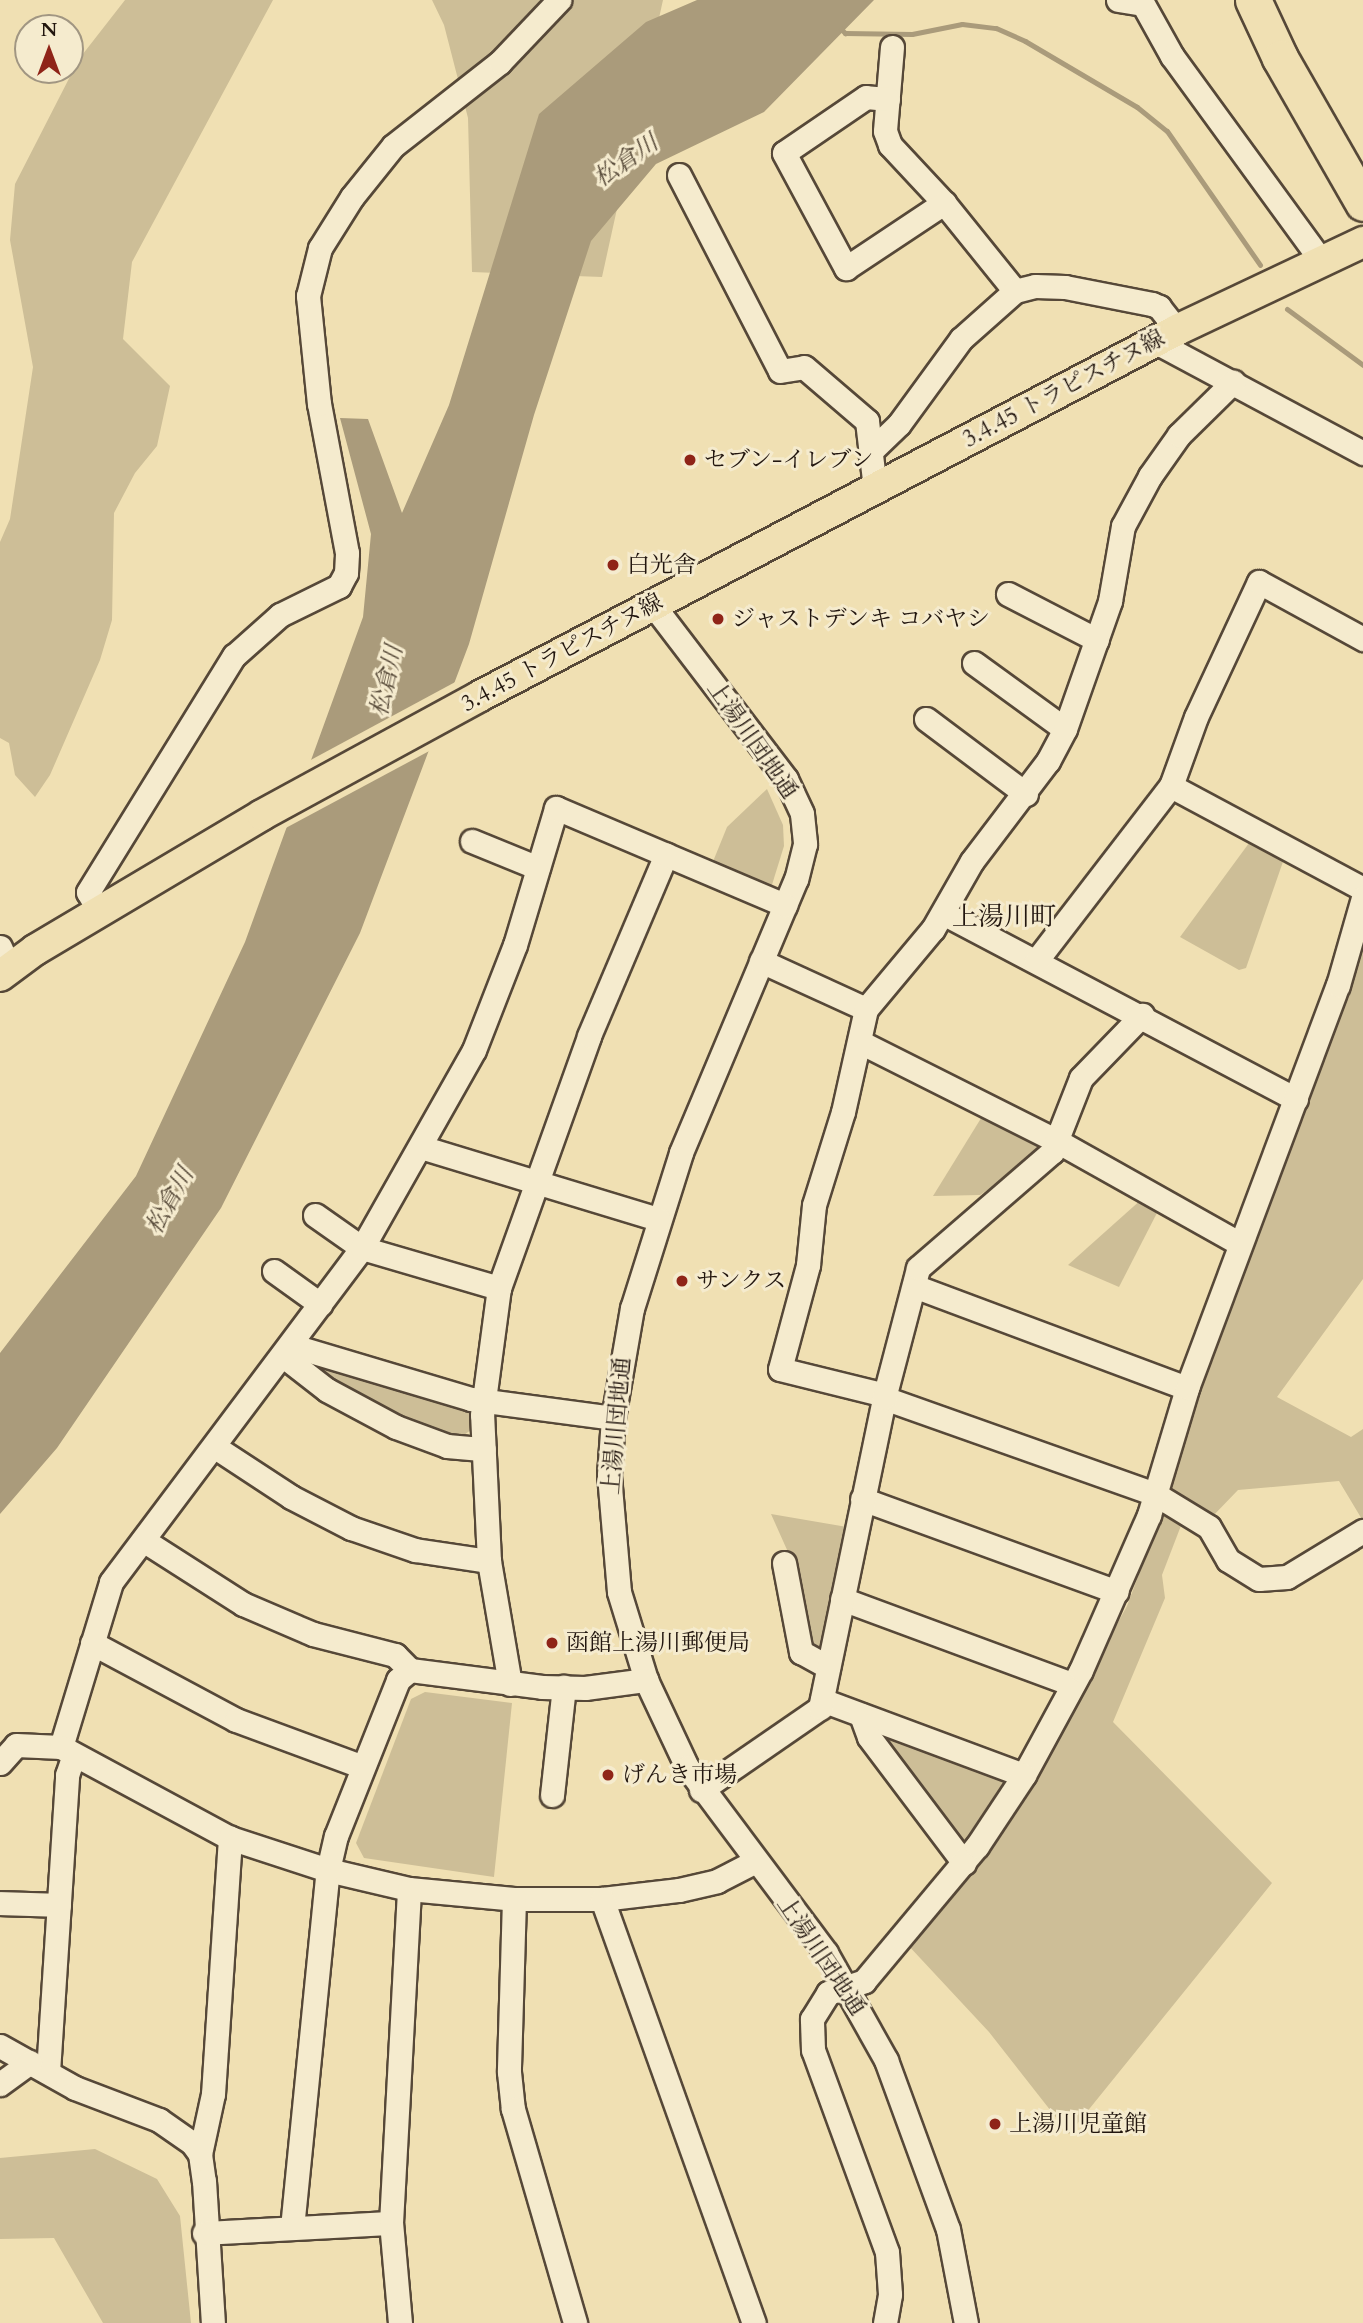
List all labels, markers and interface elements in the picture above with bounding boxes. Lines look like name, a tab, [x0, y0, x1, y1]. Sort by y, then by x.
north arrow	[14, 14, 84, 84]
text: N	[41, 17, 57, 43]
water label: 松倉川	[588, 129, 664, 193]
street label: 3.4.45 トラピスチヌ線	[958, 324, 1170, 454]
place label: セブン-イレブン	[704, 446, 875, 474]
marker: セブン-イレブン	[682, 452, 698, 468]
place label: 白光舎	[627, 551, 696, 579]
marker: 白光舎	[605, 557, 621, 573]
street label: 3.4.45 トラピスチヌ線	[456, 588, 668, 718]
place label: ジャストデンキ コバヤシ	[732, 605, 991, 633]
marker: ジャストデンキ コバヤシ	[710, 611, 726, 627]
water label: 松倉川	[365, 643, 409, 719]
street label: 上湯川団地通	[701, 676, 803, 804]
district label: 上湯川町	[952, 901, 1056, 933]
water label: 松倉川	[140, 1163, 200, 1239]
place label: サンクス	[696, 1267, 788, 1295]
marker: サンクス	[674, 1273, 690, 1289]
street label: 上湯川団地通	[597, 1356, 637, 1496]
place label: 函館上湯川郵便局	[566, 1629, 750, 1657]
marker: 函館上湯川郵便局	[544, 1635, 560, 1651]
place label: げんき市場	[622, 1761, 737, 1789]
marker: げんき市場	[600, 1767, 616, 1783]
street label: 上湯川団地通	[771, 1891, 871, 2021]
place label: 上湯川児童館	[1009, 2110, 1147, 2138]
marker: 上湯川児童館	[987, 2116, 1003, 2132]

